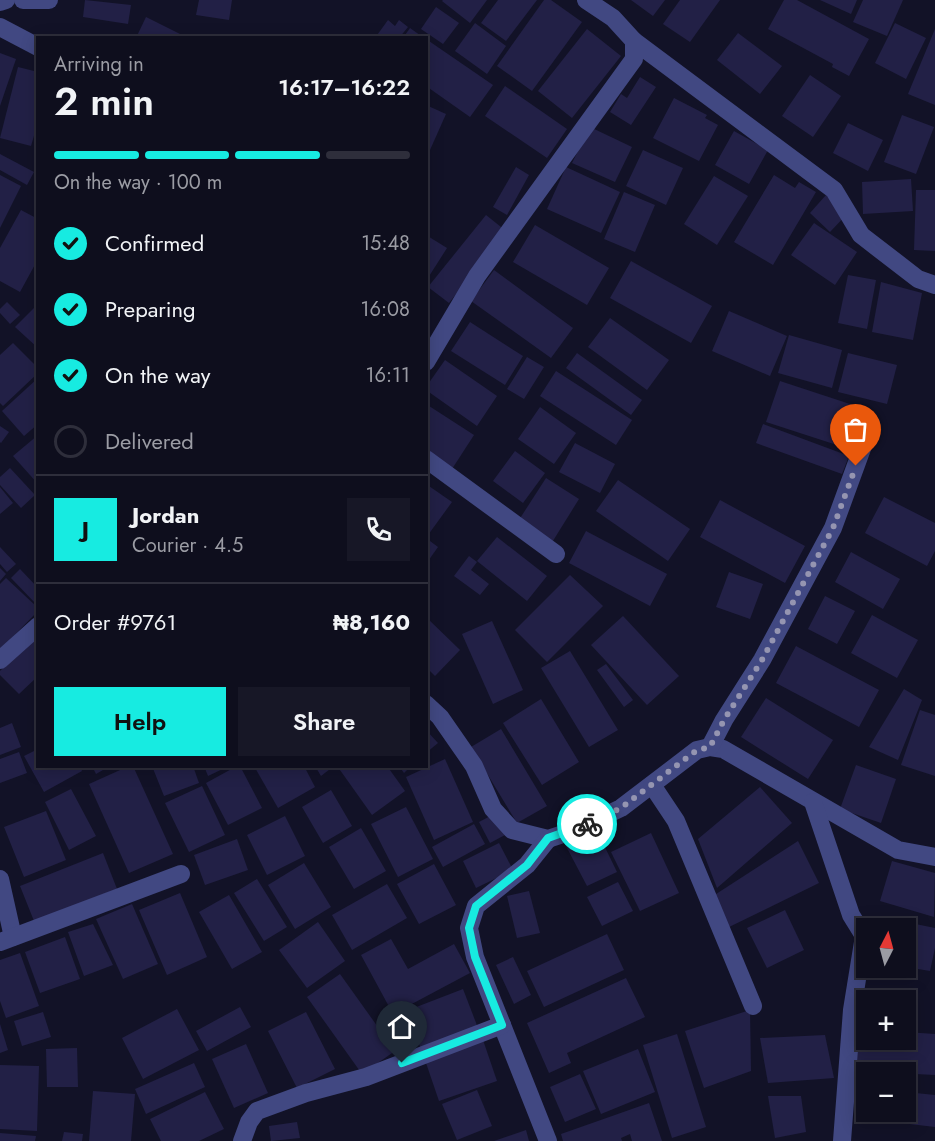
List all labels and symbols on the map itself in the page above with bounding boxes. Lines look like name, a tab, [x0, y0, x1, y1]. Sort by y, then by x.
pin	[830, 404, 881, 466]
courier	[557, 794, 617, 854]
north arrow	[856, 918, 916, 978]
pin	[376, 1001, 427, 1063]

